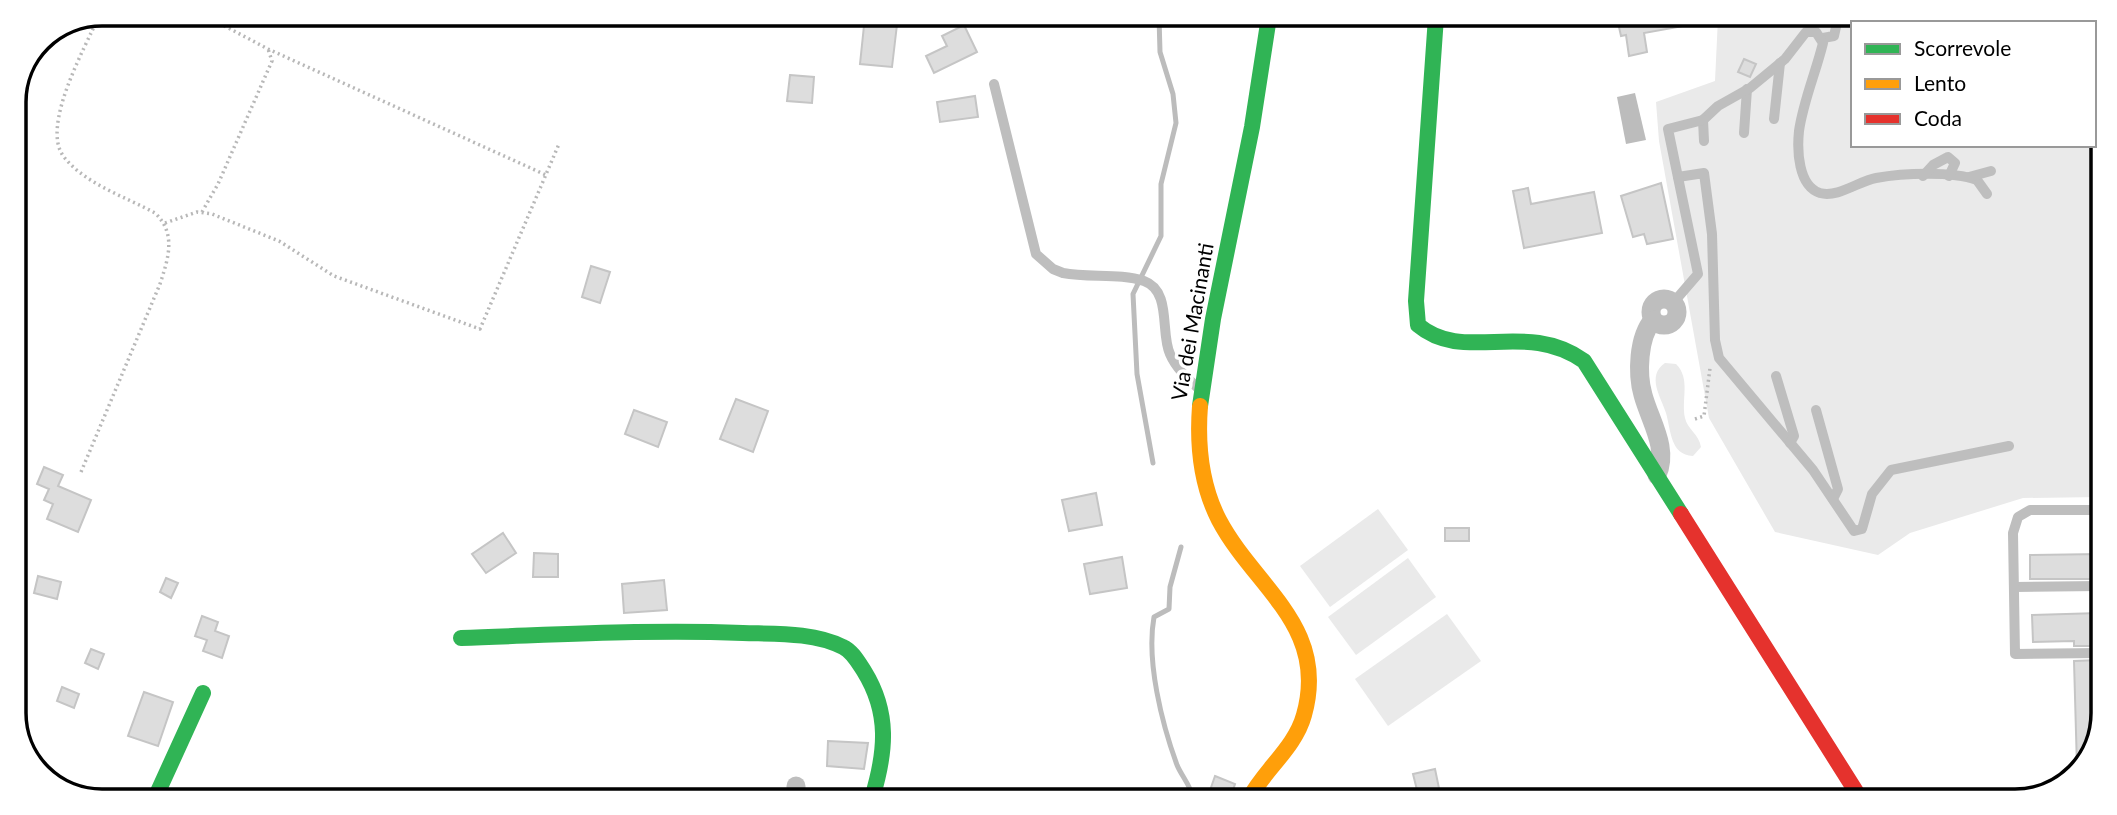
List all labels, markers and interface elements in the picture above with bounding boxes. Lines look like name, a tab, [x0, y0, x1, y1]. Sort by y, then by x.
legend	[1851, 21, 2096, 147]
text: Scorrevole	[1914, 35, 2011, 60]
text: Lento	[1914, 70, 1966, 95]
text: Coda	[1914, 105, 1962, 130]
street label: Via dei Macinanti	[1165, 241, 1218, 403]

